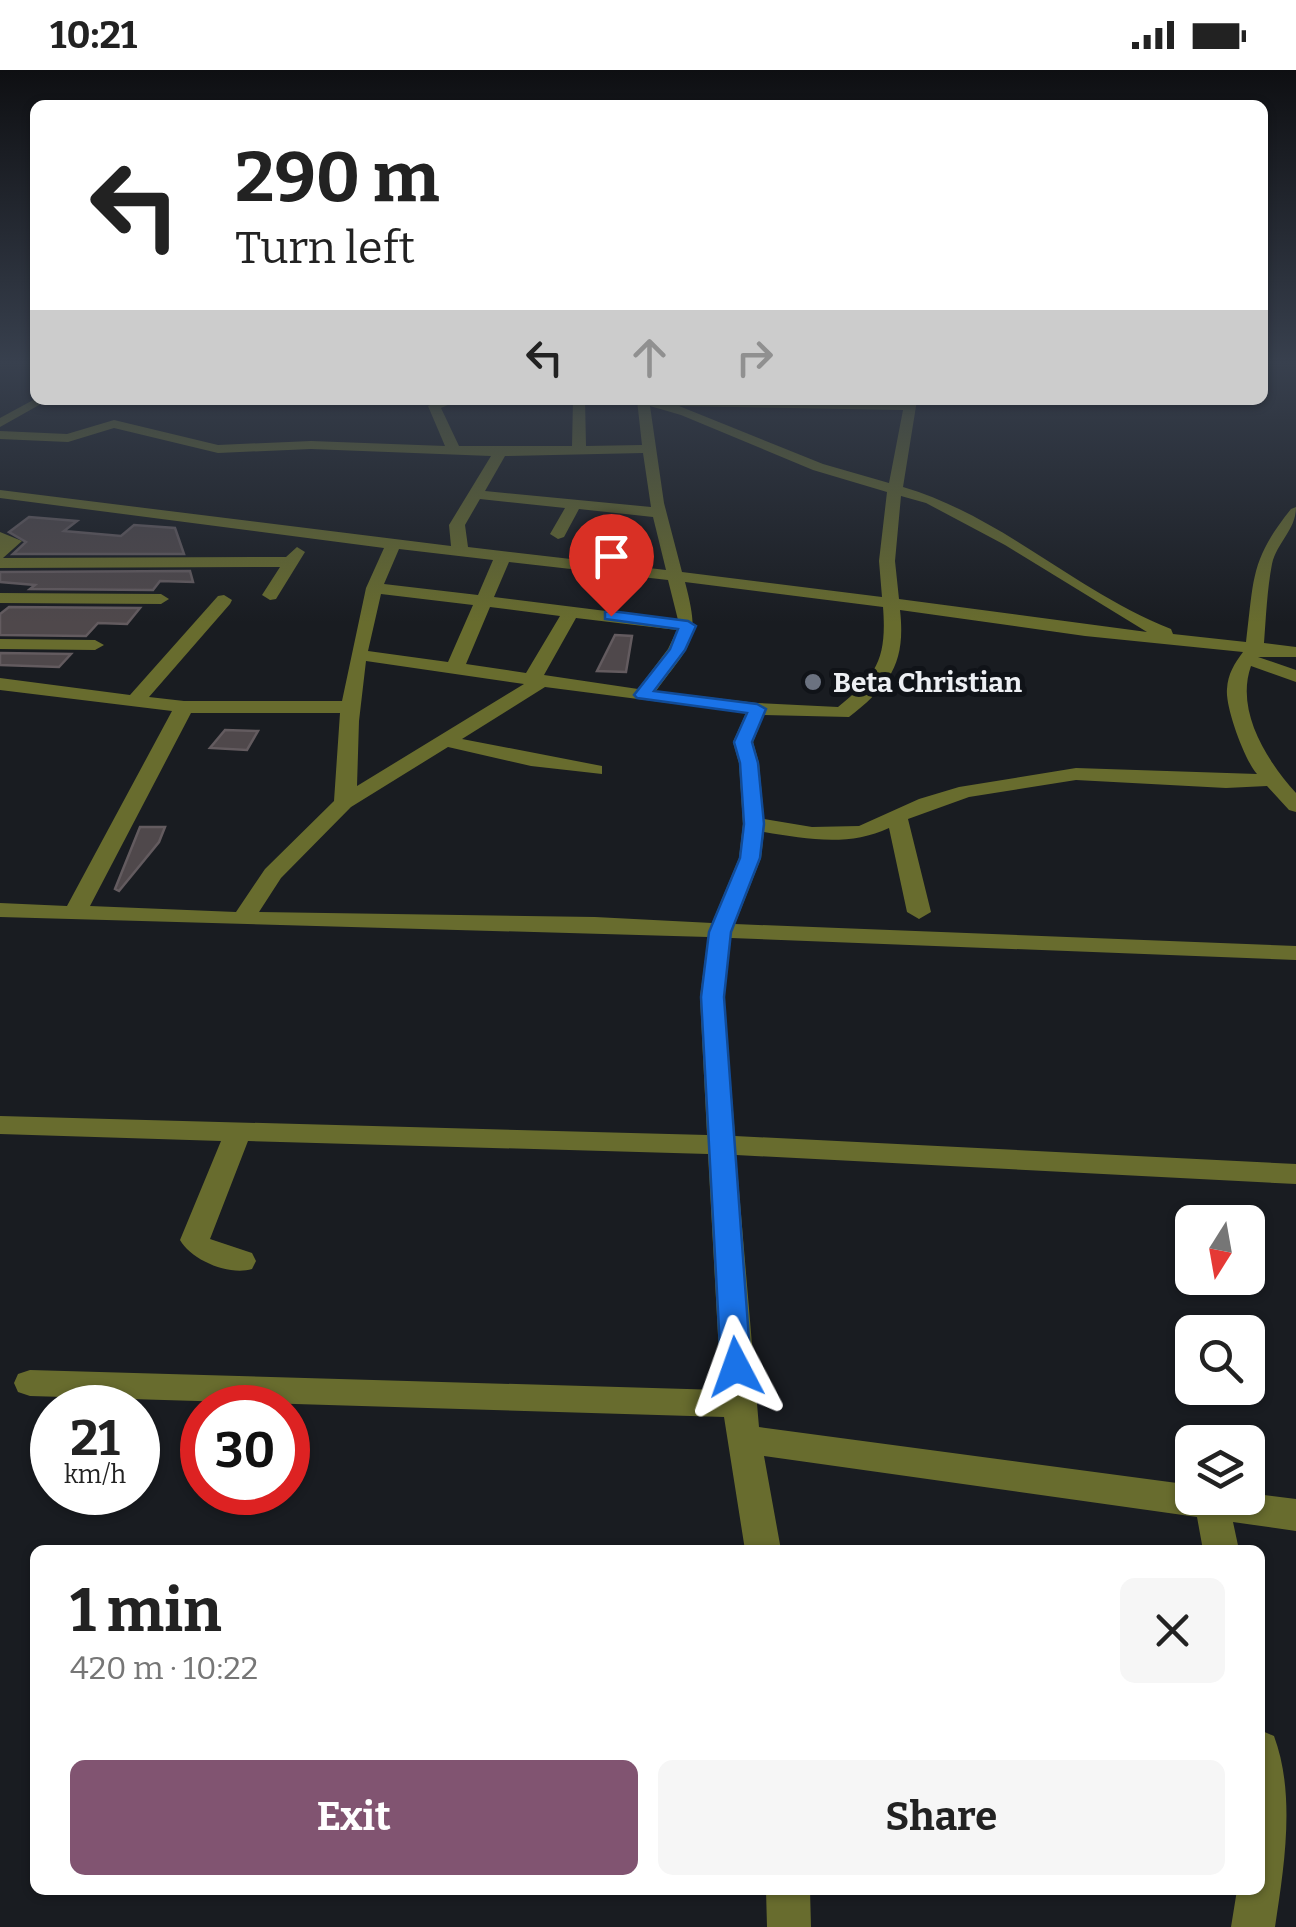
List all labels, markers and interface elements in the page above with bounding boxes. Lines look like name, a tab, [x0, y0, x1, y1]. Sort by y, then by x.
text: 10:21	[50, 12, 137, 58]
text: 290 m	[235, 136, 440, 220]
icon: left	[70, 140, 200, 270]
text: Turn left	[235, 221, 415, 275]
icon: left	[517, 330, 572, 385]
icon: ahead	[622, 330, 677, 385]
icon: right	[727, 330, 782, 385]
pin	[569, 514, 654, 617]
icon: arrive	[584, 529, 639, 584]
place label: Beta Christian	[833, 666, 1022, 699]
marker: Beta Christian	[802, 671, 824, 693]
north arrow	[1175, 1205, 1265, 1295]
map controls	[1175, 1205, 1265, 1515]
position arrow	[684, 1315, 788, 1419]
button: search	[1175, 1315, 1265, 1405]
speed limit sign: 30	[180, 1385, 310, 1515]
text: 21	[70, 1408, 120, 1468]
button: layers	[1175, 1425, 1265, 1515]
text: km/h	[64, 1460, 126, 1490]
text: 1 min	[70, 1575, 222, 1647]
button: close	[1120, 1578, 1225, 1683]
text: 420 m · 10:22	[70, 1649, 258, 1687]
button: Exit	[70, 1760, 638, 1875]
button: Share	[658, 1760, 1225, 1875]

